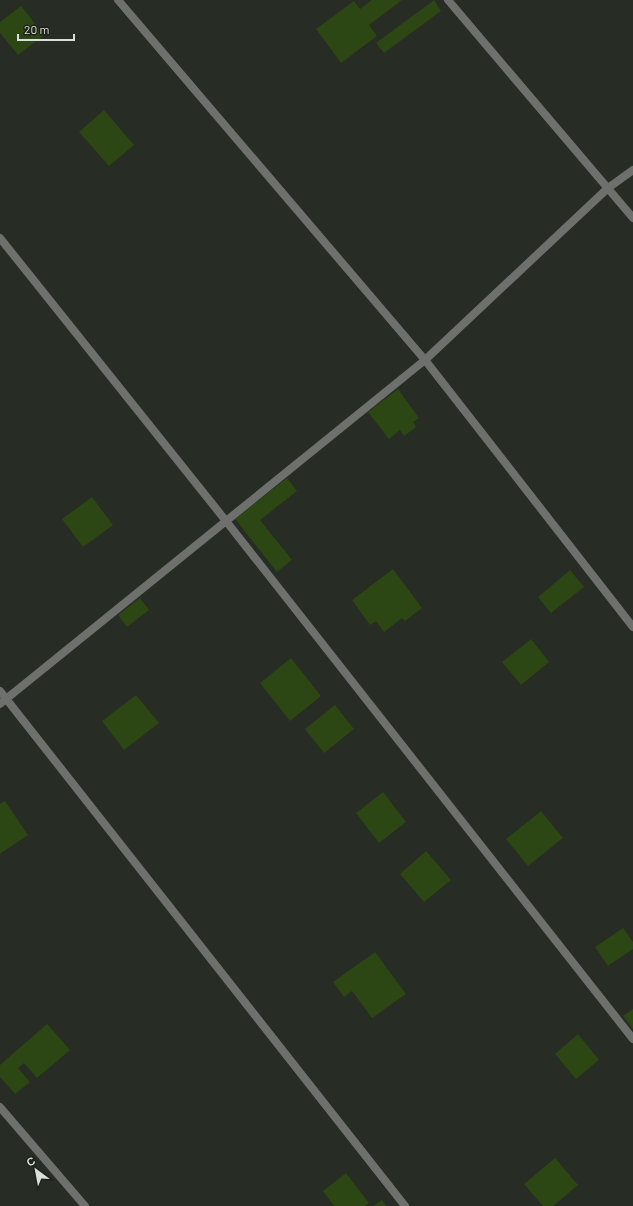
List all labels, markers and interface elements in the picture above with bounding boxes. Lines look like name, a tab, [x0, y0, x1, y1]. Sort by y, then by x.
scale bar	[18, 16, 74, 42]
text: 20 m	[24, 22, 50, 36]
north arrow	[16, 1150, 56, 1190]
text: С	[24, 1153, 37, 1169]

